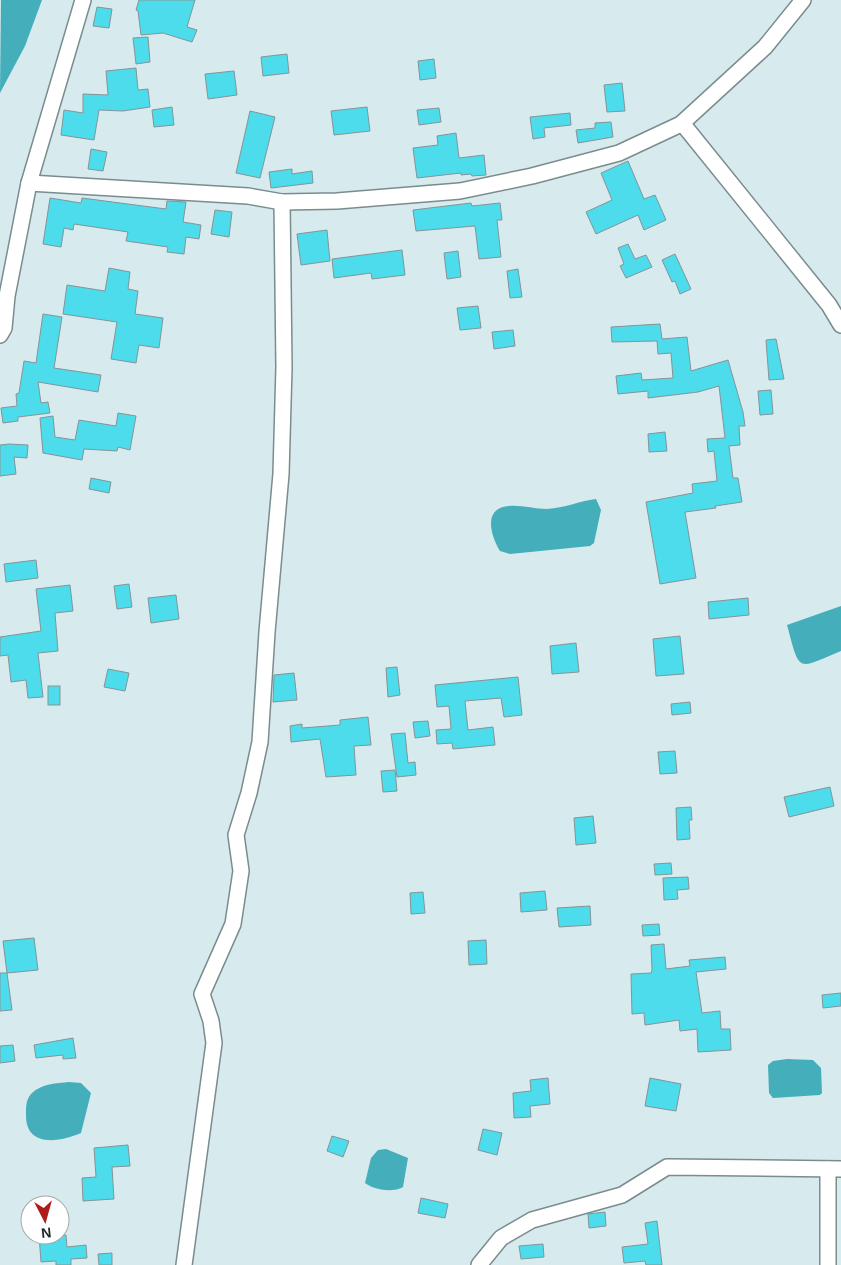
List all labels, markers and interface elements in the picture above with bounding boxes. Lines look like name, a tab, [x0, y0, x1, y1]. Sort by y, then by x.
north arrow	[20, 1195, 70, 1245]
text: N	[40, 1224, 52, 1241]

